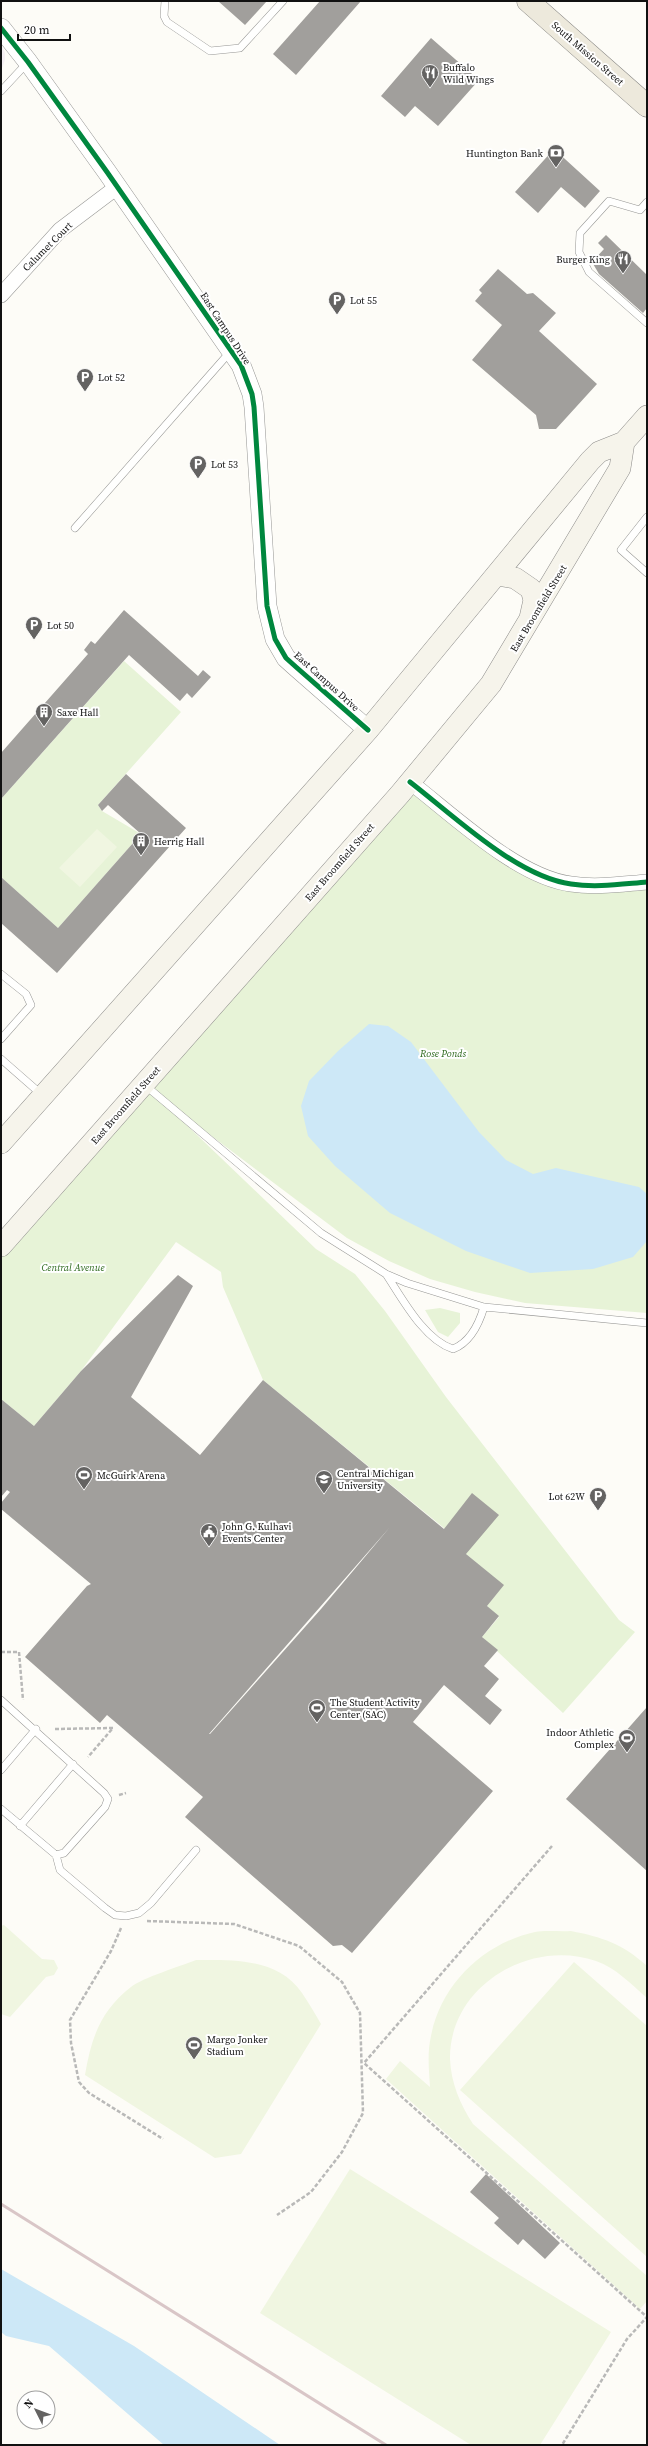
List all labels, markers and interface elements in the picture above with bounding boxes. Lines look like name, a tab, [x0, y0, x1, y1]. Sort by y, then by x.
scale bar	[18, 16, 70, 42]
street label: South Mission Street	[549, 19, 627, 89]
text: 20 m	[24, 22, 50, 38]
place label: Buffalo Wild Wings	[443, 61, 494, 86]
restaurant icon: Buffalo Wild Wings	[420, 63, 440, 88]
bank icon: Huntington Bank	[546, 143, 566, 168]
place label: Huntington Bank	[466, 147, 544, 160]
street label: Calumet Court	[20, 218, 75, 274]
restaurant icon: Burger King	[613, 249, 633, 274]
place label: Burger King	[556, 253, 610, 266]
street label: East Campus Drive	[197, 290, 254, 367]
parking icon: Lot 55	[327, 290, 347, 315]
place label: Lot 55	[350, 294, 377, 307]
parking icon: Lot 52	[75, 367, 95, 392]
place label: Lot 52	[98, 371, 125, 384]
parking icon: Lot 53	[188, 454, 208, 479]
place label: Lot 53	[211, 458, 238, 471]
street label: East Broomfield Street	[507, 562, 570, 654]
parking icon: Lot 50	[24, 615, 44, 640]
place label: Lot 50	[47, 619, 74, 632]
street label: East Campus Drive	[291, 649, 362, 714]
building icon: Saxe Hall	[34, 702, 54, 727]
place label: Saxe Hall	[57, 706, 98, 719]
street label: East Broomfield Street	[302, 820, 377, 904]
building icon: Herrig Hall	[131, 831, 151, 856]
place label: Herrig Hall	[154, 835, 204, 848]
park label: Rose Ponds	[419, 1047, 466, 1060]
street label: East Broomfield Street	[88, 1063, 163, 1147]
park label: Central Avenue	[41, 1261, 105, 1274]
sports icon: McGuirk Arena	[74, 1465, 94, 1490]
place label: Central Michigan University	[337, 1467, 414, 1492]
place label: McGuirk Arena	[97, 1469, 166, 1482]
school or university icon: Central Michigan University	[314, 1469, 334, 1494]
parking icon: Lot 62W	[588, 1486, 608, 1511]
place label: Lot 62W	[548, 1490, 585, 1503]
place label: John G. Kulhavi Events Center	[221, 1520, 292, 1545]
public building icon: John G. Kulhavi Events Center	[199, 1522, 219, 1547]
place label: The Student Activity Center (SAC)	[330, 1696, 421, 1721]
sports icon: The Student Activity Center (SAC)	[307, 1698, 327, 1723]
place label: Indoor Athletic Complex	[546, 1726, 615, 1751]
sports icon: Indoor Athletic Complex	[617, 1728, 637, 1753]
place label: Margo Jonker Stadium	[207, 2033, 268, 2058]
sports icon: Margo Jonker Stadium	[184, 2035, 204, 2060]
north arrow	[16, 2390, 56, 2430]
text: N	[21, 2396, 37, 2412]

